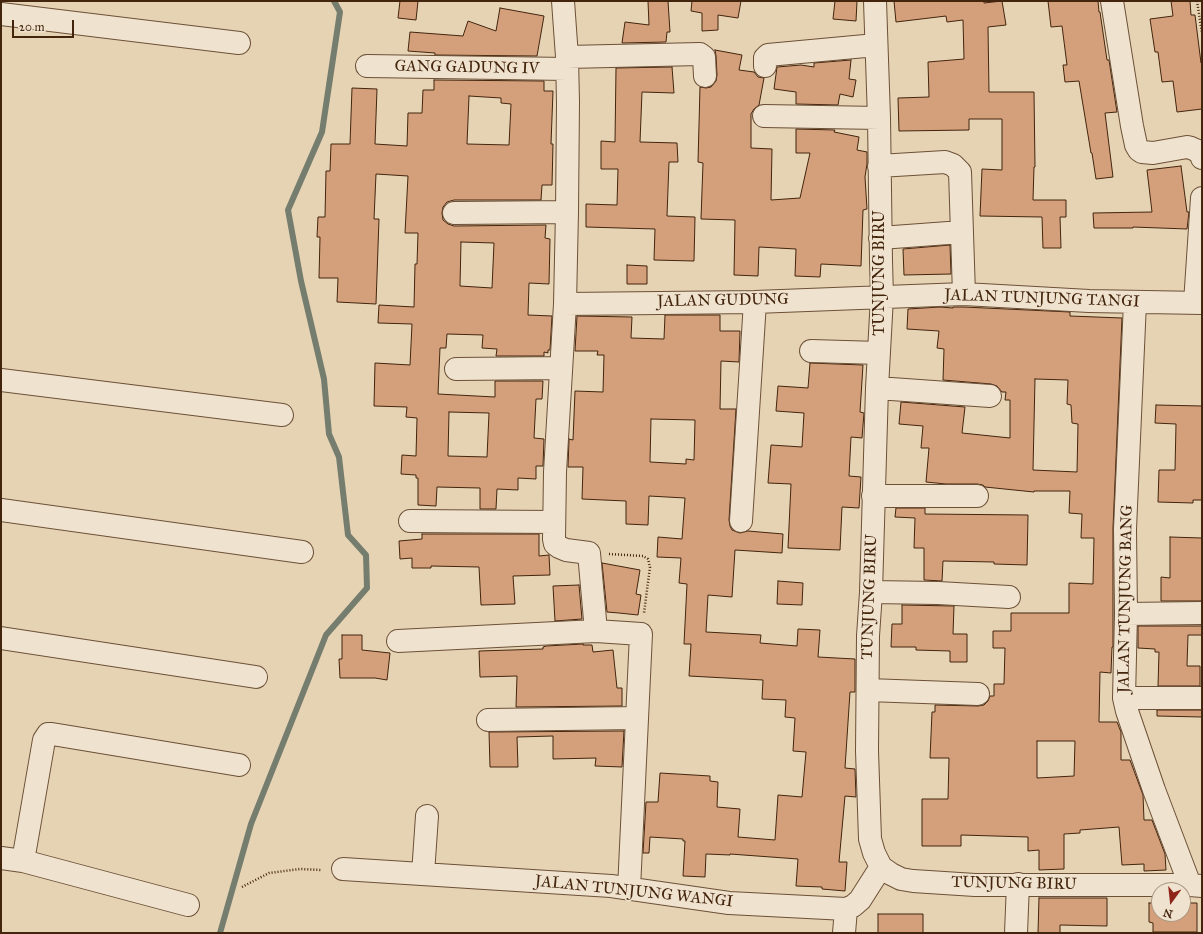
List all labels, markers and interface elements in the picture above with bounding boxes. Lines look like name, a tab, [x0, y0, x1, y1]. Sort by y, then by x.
scale bar	[14, 12, 76, 38]
text: 20 m	[19, 20, 45, 34]
street label: GANG GADUNG IV	[394, 57, 540, 79]
street label: TUNJUNG BIRU	[870, 210, 890, 336]
street label: JALAN TUNJUNG TANGI	[944, 286, 1140, 312]
street label: JALAN GUDUNG	[657, 290, 789, 312]
street label: JALAN TUNJUNG BANG	[1115, 505, 1137, 693]
street label: TUNJUNG BIRU	[858, 534, 882, 660]
street label: JALAN TUNJUNG WANGI	[534, 872, 734, 912]
street label: TUNJUNG BIRU	[951, 873, 1077, 895]
north arrow	[1151, 882, 1191, 922]
text: N	[1162, 906, 1174, 921]

